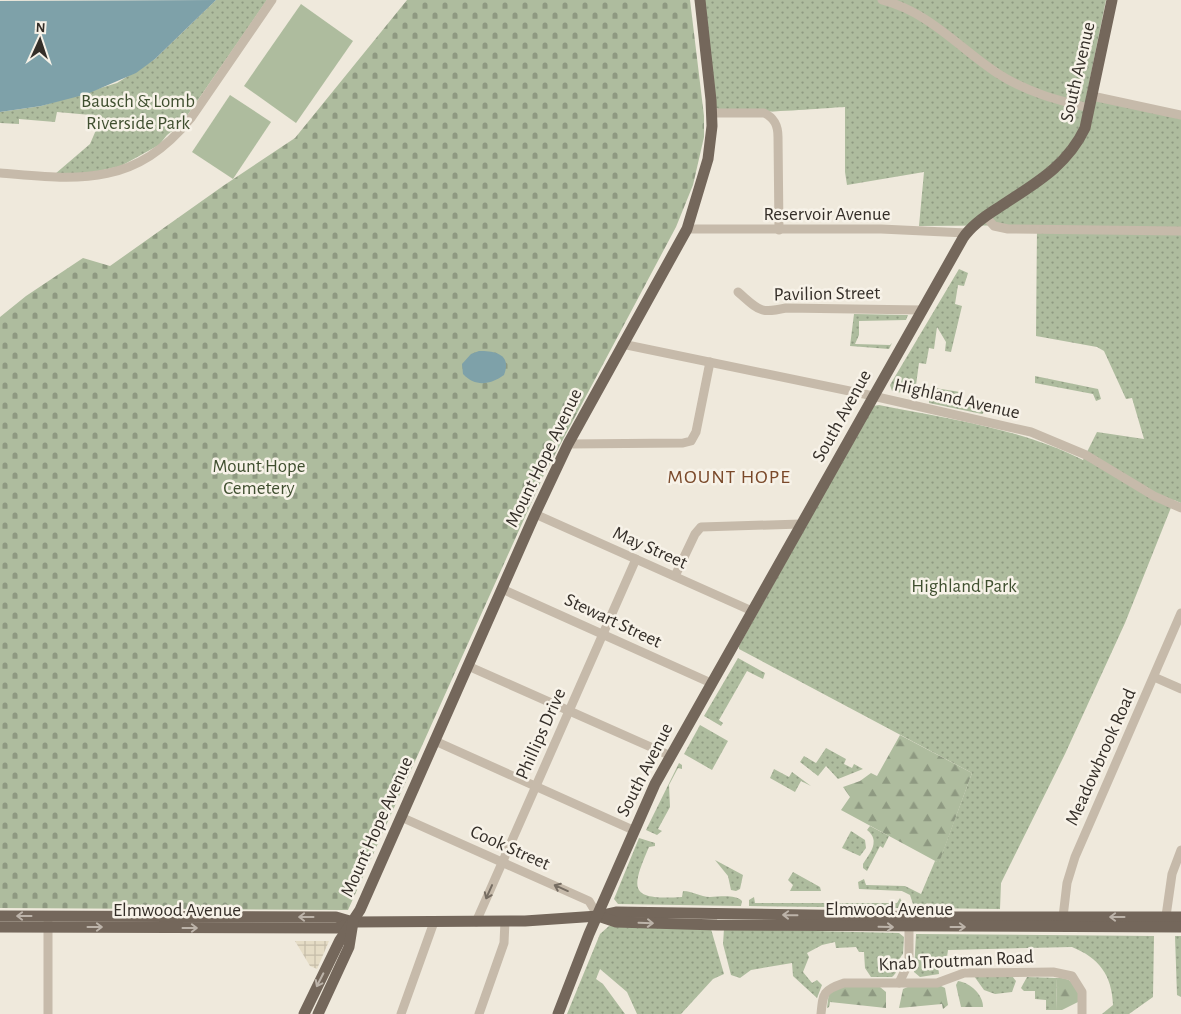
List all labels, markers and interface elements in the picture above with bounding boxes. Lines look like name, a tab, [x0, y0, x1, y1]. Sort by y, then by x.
north arrow	[15, 15, 65, 65]
street label: South Avenue	[1057, 20, 1099, 124]
text: N	[35, 21, 46, 35]
park label: Bausch & Lomb Riverside Park	[81, 92, 195, 133]
street label: Reservoir Avenue	[763, 205, 891, 224]
street label: Pavilion Street	[774, 284, 880, 304]
street label: South Avenue	[809, 367, 875, 465]
street label: Highland Avenue	[892, 375, 1022, 423]
street label: Mount Hope Avenue	[502, 386, 586, 530]
park label: Mount Hope Cemetery	[213, 457, 305, 498]
district label: MOUNT HOPE	[667, 467, 791, 487]
street label: May Street	[610, 523, 690, 573]
park label: Highland Park	[911, 577, 1017, 596]
street label: Stewart Street	[562, 590, 664, 652]
street label: Meadowbrook Road	[1062, 685, 1140, 828]
street label: Phillips Drive	[512, 686, 570, 782]
street label: South Avenue	[613, 720, 677, 820]
street label: Mount Hope Avenue	[338, 754, 416, 900]
street label: Cook Street	[467, 822, 553, 874]
one-way arrow	[554, 883, 569, 893]
one-way arrow	[483, 884, 493, 899]
street label: Elmwood Avenue	[825, 900, 953, 919]
street label: Elmwood Avenue	[113, 901, 241, 920]
one-way arrow	[782, 910, 798, 920]
one-way arrow	[16, 911, 32, 921]
one-way arrow	[298, 912, 314, 922]
one-way arrow	[1109, 912, 1126, 922]
one-way arrow	[638, 918, 654, 928]
one-way arrow	[877, 922, 893, 932]
one-way arrow	[950, 922, 966, 932]
one-way arrow	[87, 923, 103, 932]
one-way arrow	[182, 923, 198, 933]
street label: Knab Troutman Road	[878, 947, 1034, 975]
one-way arrow	[315, 972, 325, 987]

